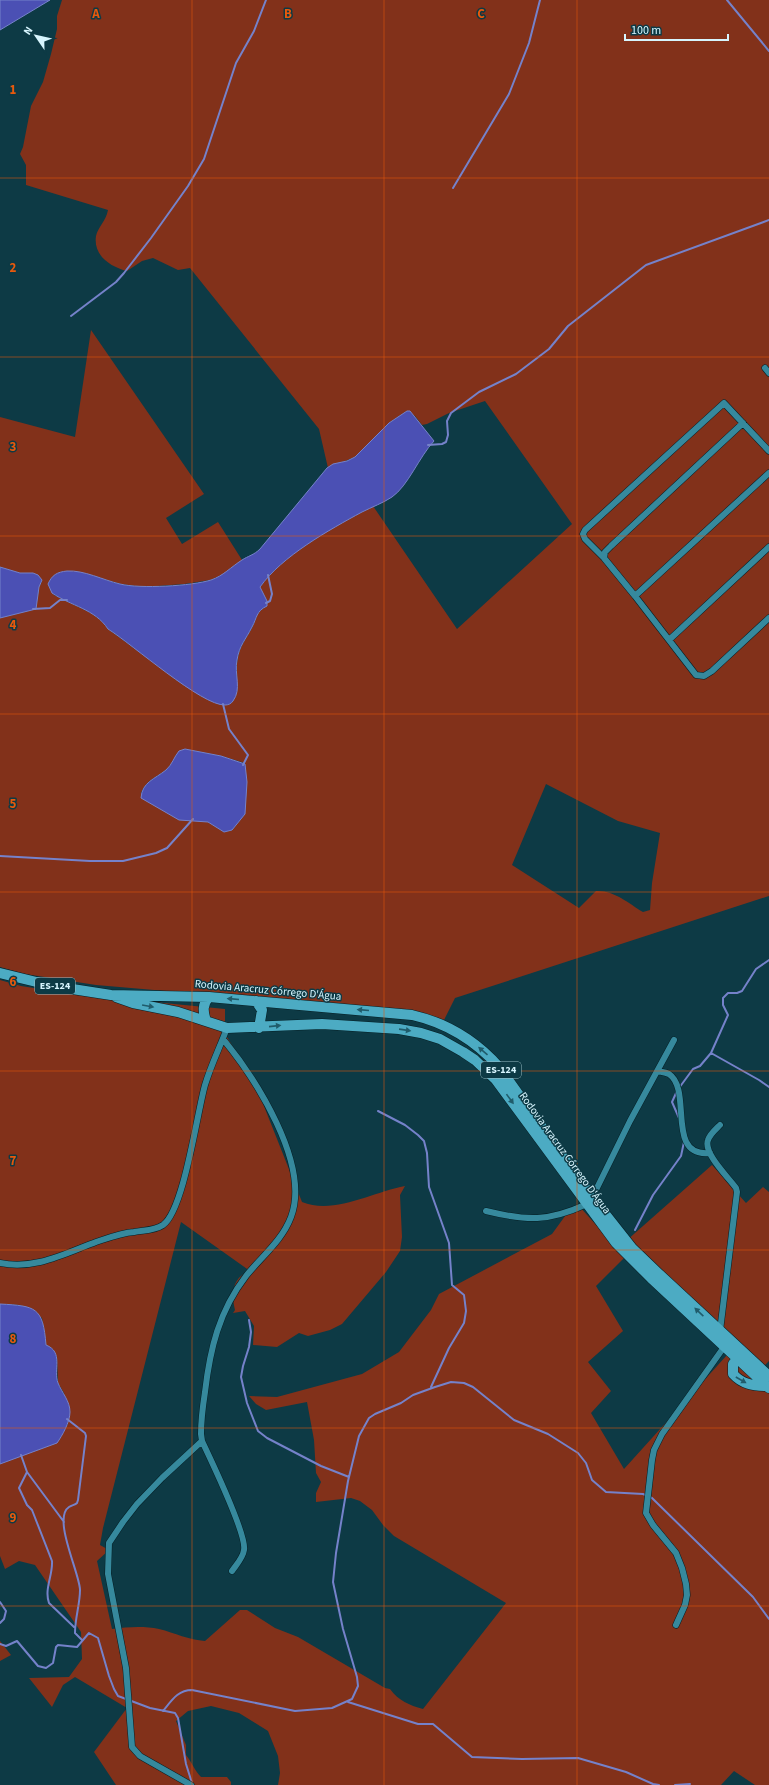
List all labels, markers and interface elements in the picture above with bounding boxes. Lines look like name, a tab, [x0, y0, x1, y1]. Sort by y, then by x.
text: A	[91, 5, 100, 23]
text: B	[284, 5, 292, 23]
text: C	[477, 5, 485, 23]
north arrow	[16, 16, 56, 56]
scale bar	[625, 16, 728, 42]
text: 100 m	[631, 22, 661, 39]
text: N	[20, 23, 36, 38]
text: 1	[10, 81, 17, 99]
text: 2	[10, 259, 17, 277]
text: 3	[10, 438, 17, 456]
text: 4	[10, 616, 17, 634]
text: 5	[10, 795, 17, 813]
text: 6	[10, 973, 17, 991]
street label: Rodovia Aracruz Córrego D'Água	[194, 976, 342, 1004]
road number: ES-124	[35, 978, 75, 994]
one-way arrow	[227, 996, 239, 1002]
one-way arrow	[142, 1003, 154, 1009]
one-way arrow	[357, 1007, 369, 1013]
one-way arrow	[269, 1023, 281, 1029]
one-way arrow	[399, 1027, 411, 1033]
one-way arrow	[478, 1046, 488, 1056]
road number: ES-124	[481, 1062, 521, 1078]
street label: Rodovia Aracruz Córrego D'Água	[516, 1089, 614, 1217]
one-way arrow	[506, 1094, 514, 1104]
text: 7	[10, 1152, 17, 1170]
one-way arrow	[694, 1307, 705, 1316]
text: 8	[10, 1330, 17, 1348]
one-way arrow	[735, 1376, 747, 1383]
text: 9	[10, 1509, 17, 1527]

